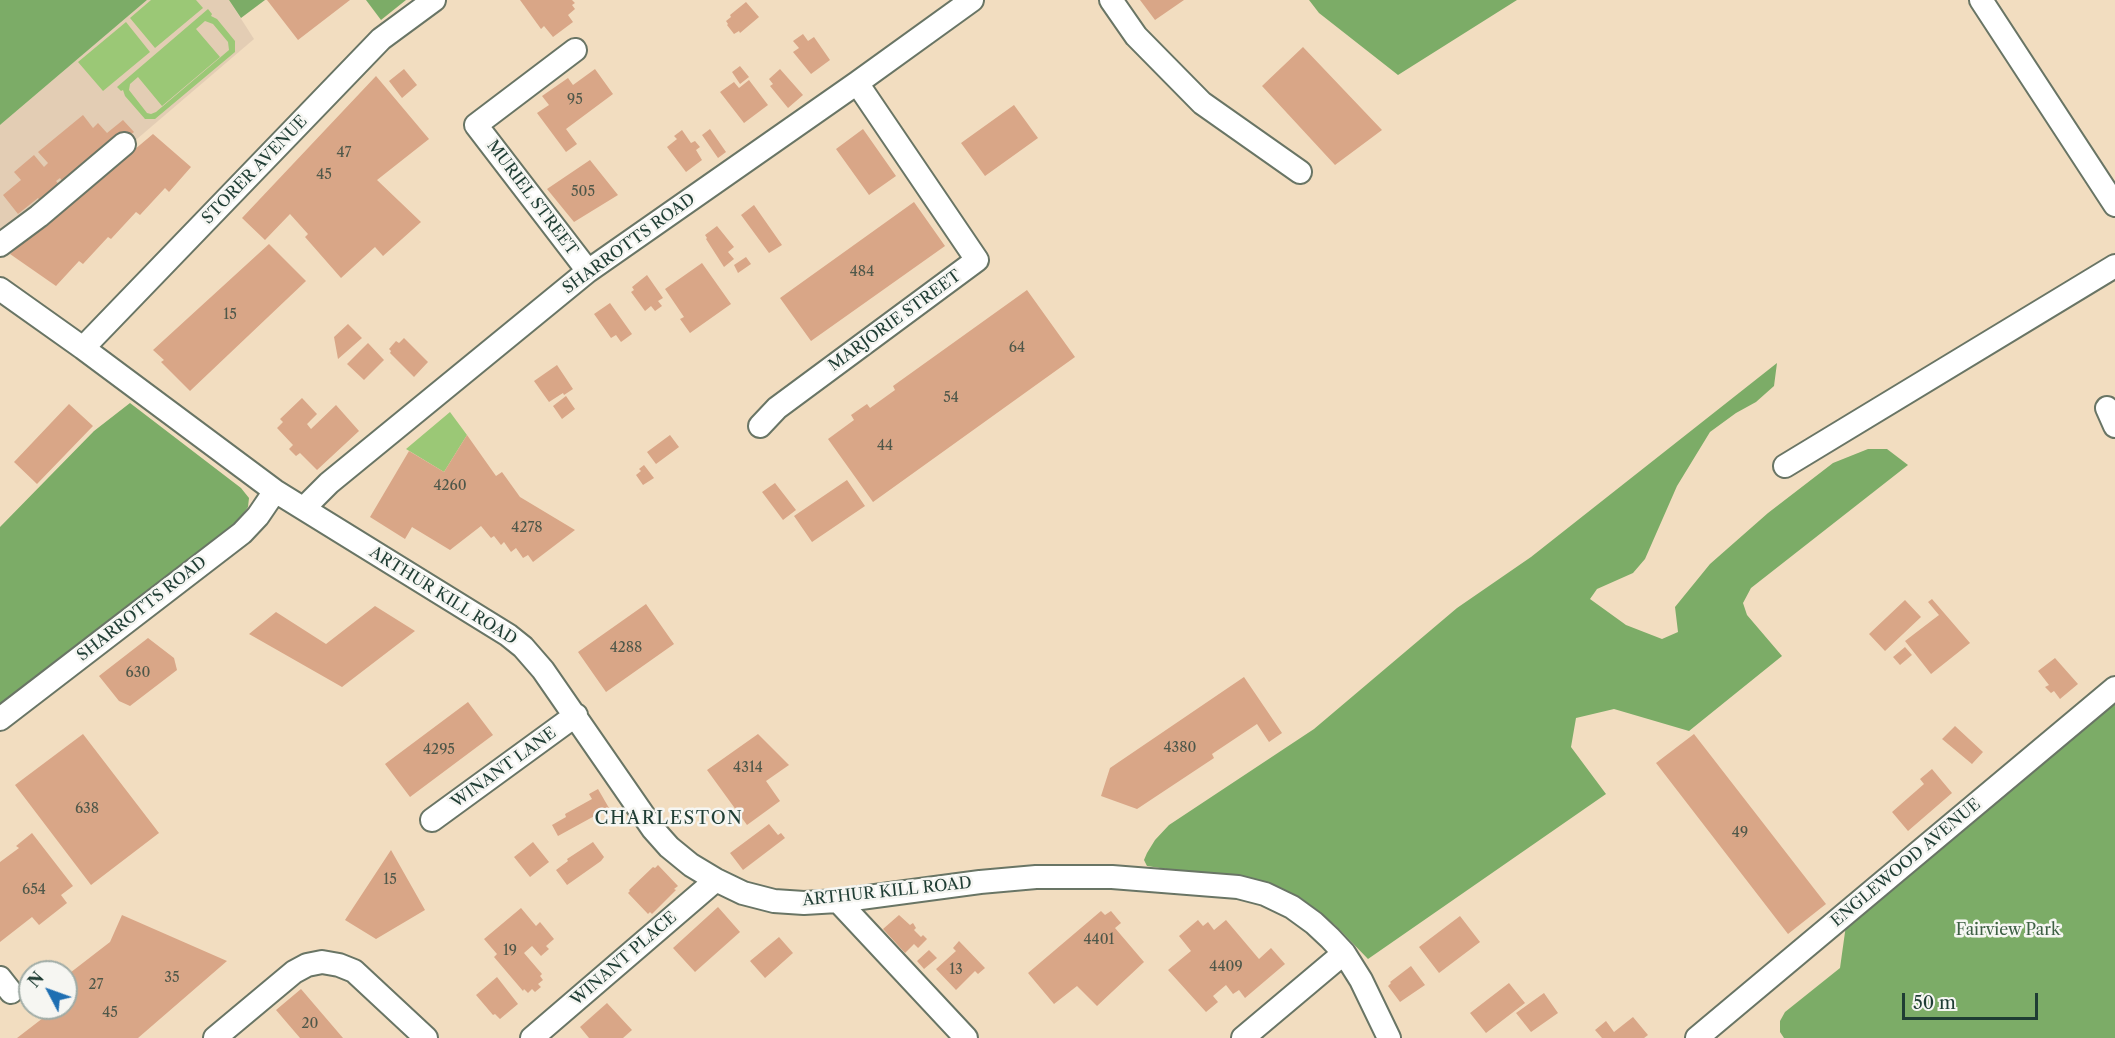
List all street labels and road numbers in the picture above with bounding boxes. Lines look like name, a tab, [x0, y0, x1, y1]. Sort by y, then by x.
street label: STORER AVENUE	[198, 112, 312, 228]
street label: MURIEL STREET	[482, 137, 582, 259]
street label: SHARROTTS ROAD	[559, 190, 699, 298]
street label: MARJORIE STREET	[825, 267, 965, 375]
street label: ARTHUR KILL ROAD	[366, 543, 520, 649]
street label: SHARROTTS ROAD	[74, 553, 210, 665]
street label: WINANT LANE	[448, 724, 560, 812]
street label: ENGLEWOOD AVENUE	[1827, 795, 1985, 931]
street label: ARTHUR KILL ROAD	[801, 874, 973, 910]
street label: WINANT PLACE	[567, 908, 681, 1010]

